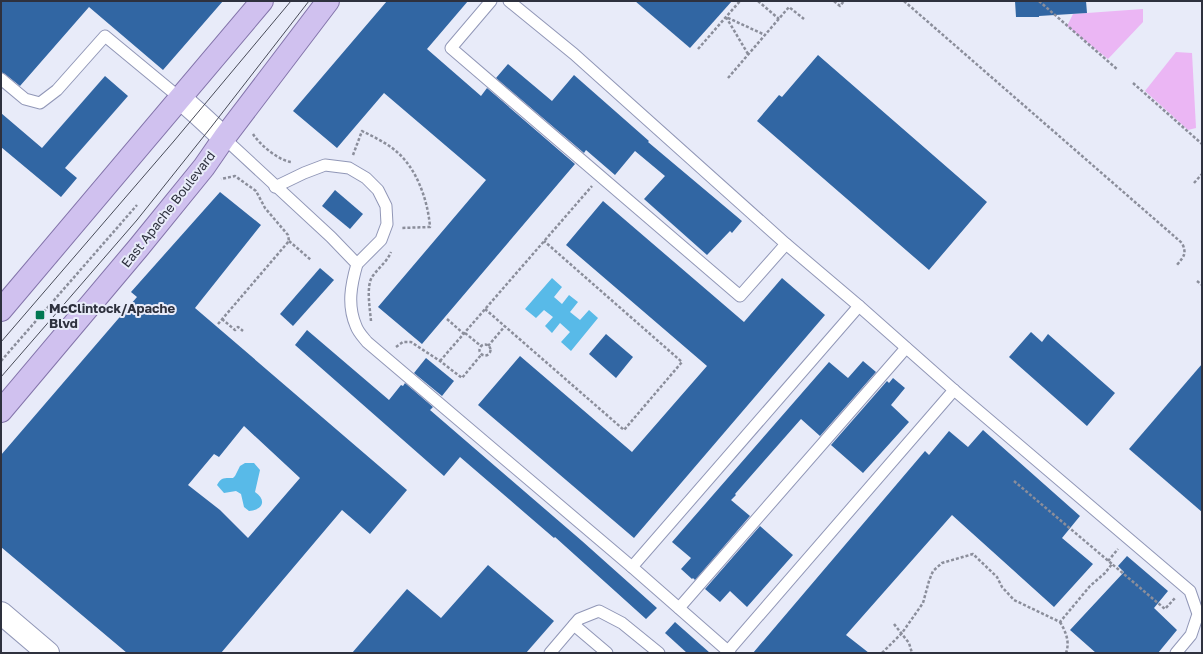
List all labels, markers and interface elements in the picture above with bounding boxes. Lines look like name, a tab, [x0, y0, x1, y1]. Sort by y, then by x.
street label: East Apache Boulevard	[118, 148, 218, 270]
place label: McClintock/Apache Blvd	[49, 300, 175, 331]
marker: McClintock/Apache Blvd	[34, 309, 46, 321]

